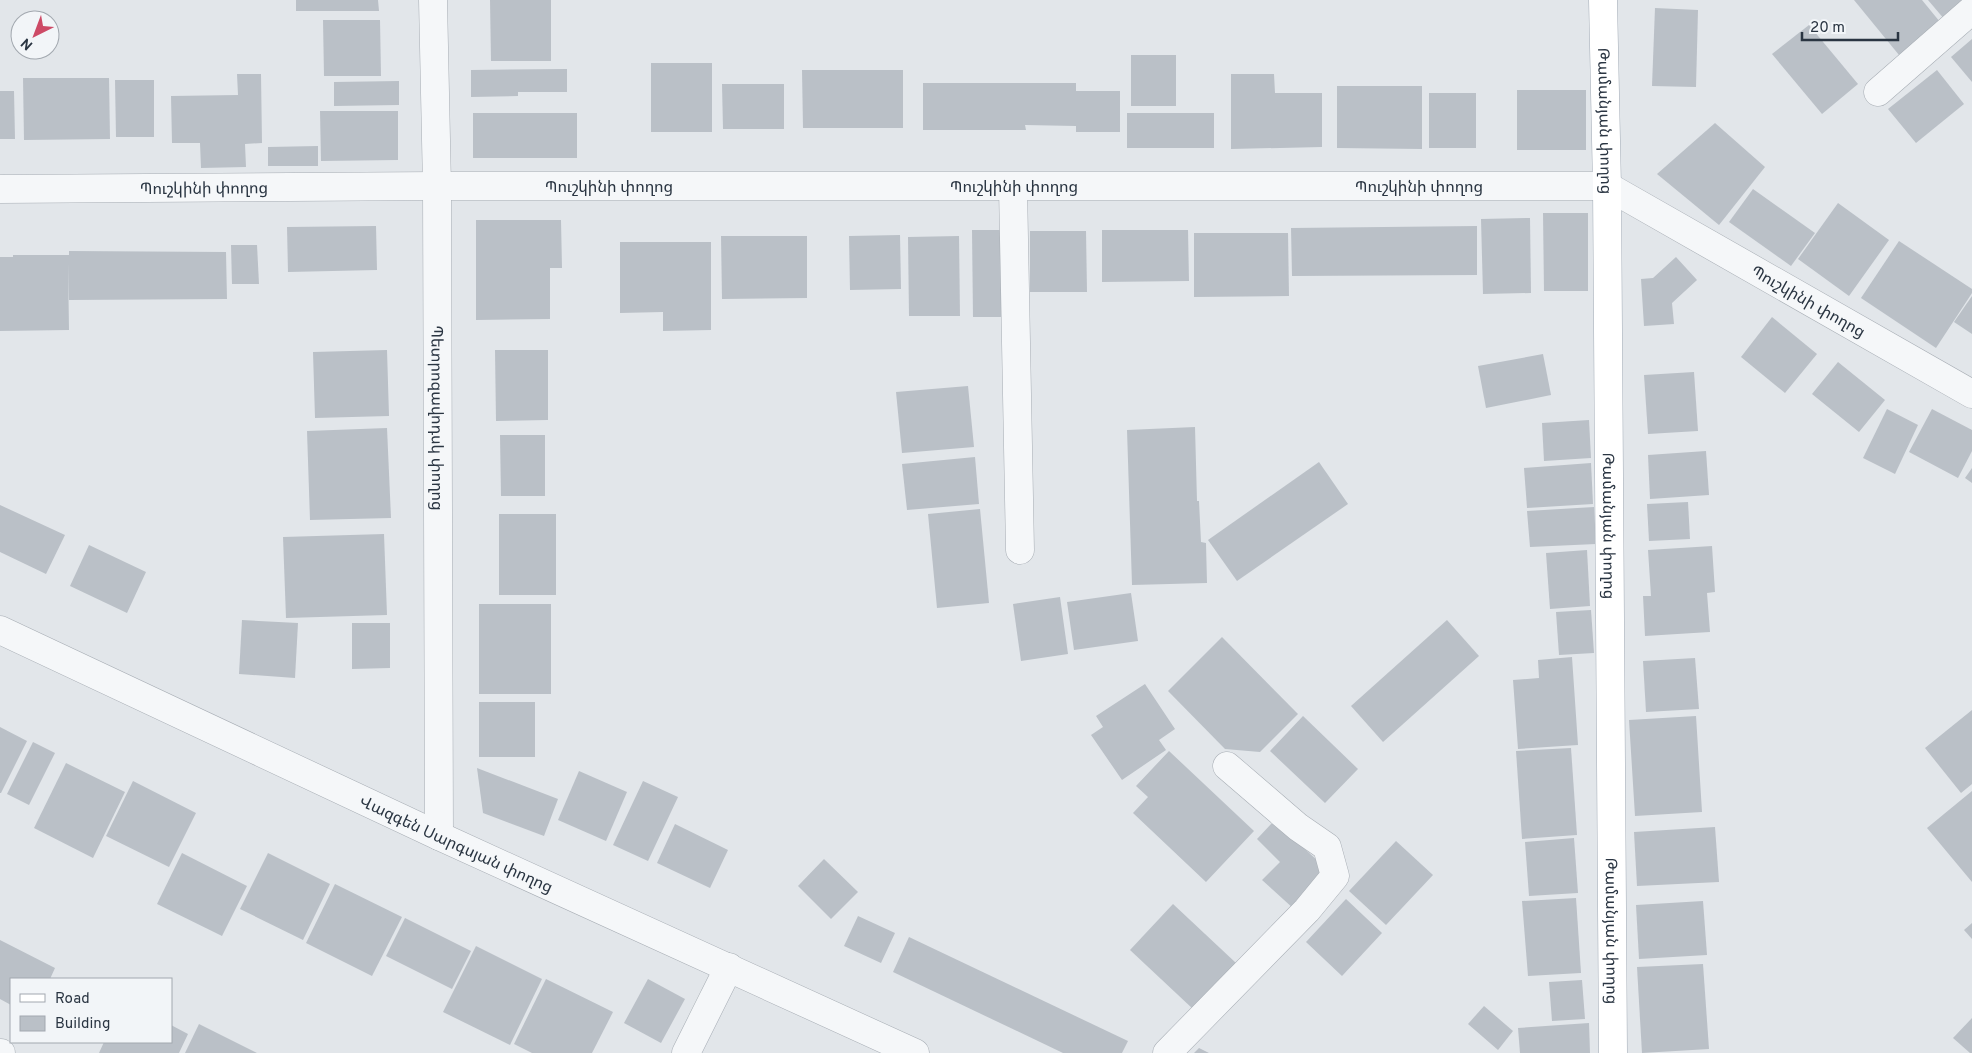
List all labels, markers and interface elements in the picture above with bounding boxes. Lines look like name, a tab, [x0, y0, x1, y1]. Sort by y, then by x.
north arrow	[10, 10, 60, 60]
scale bar	[1802, 10, 1898, 42]
text: 20 m	[1810, 19, 1845, 38]
text: N	[18, 34, 37, 53]
street label: Թամանյան փողոց	[1592, 47, 1615, 194]
street label: Պուշկինի փողոց	[545, 178, 673, 198]
street label: Պուշկինի փողոց	[950, 178, 1078, 198]
street label: Պուշկինի փողոց	[1355, 178, 1483, 198]
street label: Պուշկինի փողոց	[140, 179, 268, 200]
street label: Պուշկինի փողոց	[1747, 262, 1868, 343]
street label: Պետրոզավոդսկ փողոց	[425, 325, 446, 511]
street label: Թամանյան փողոց	[1597, 452, 1618, 599]
street label: Վազգեն Սարգսյան փողոց	[356, 792, 556, 899]
street label: Թամանյան փողոց	[1600, 857, 1621, 1004]
legend	[10, 978, 172, 1043]
text: Road	[55, 990, 90, 1009]
text: Building	[55, 1015, 110, 1034]

